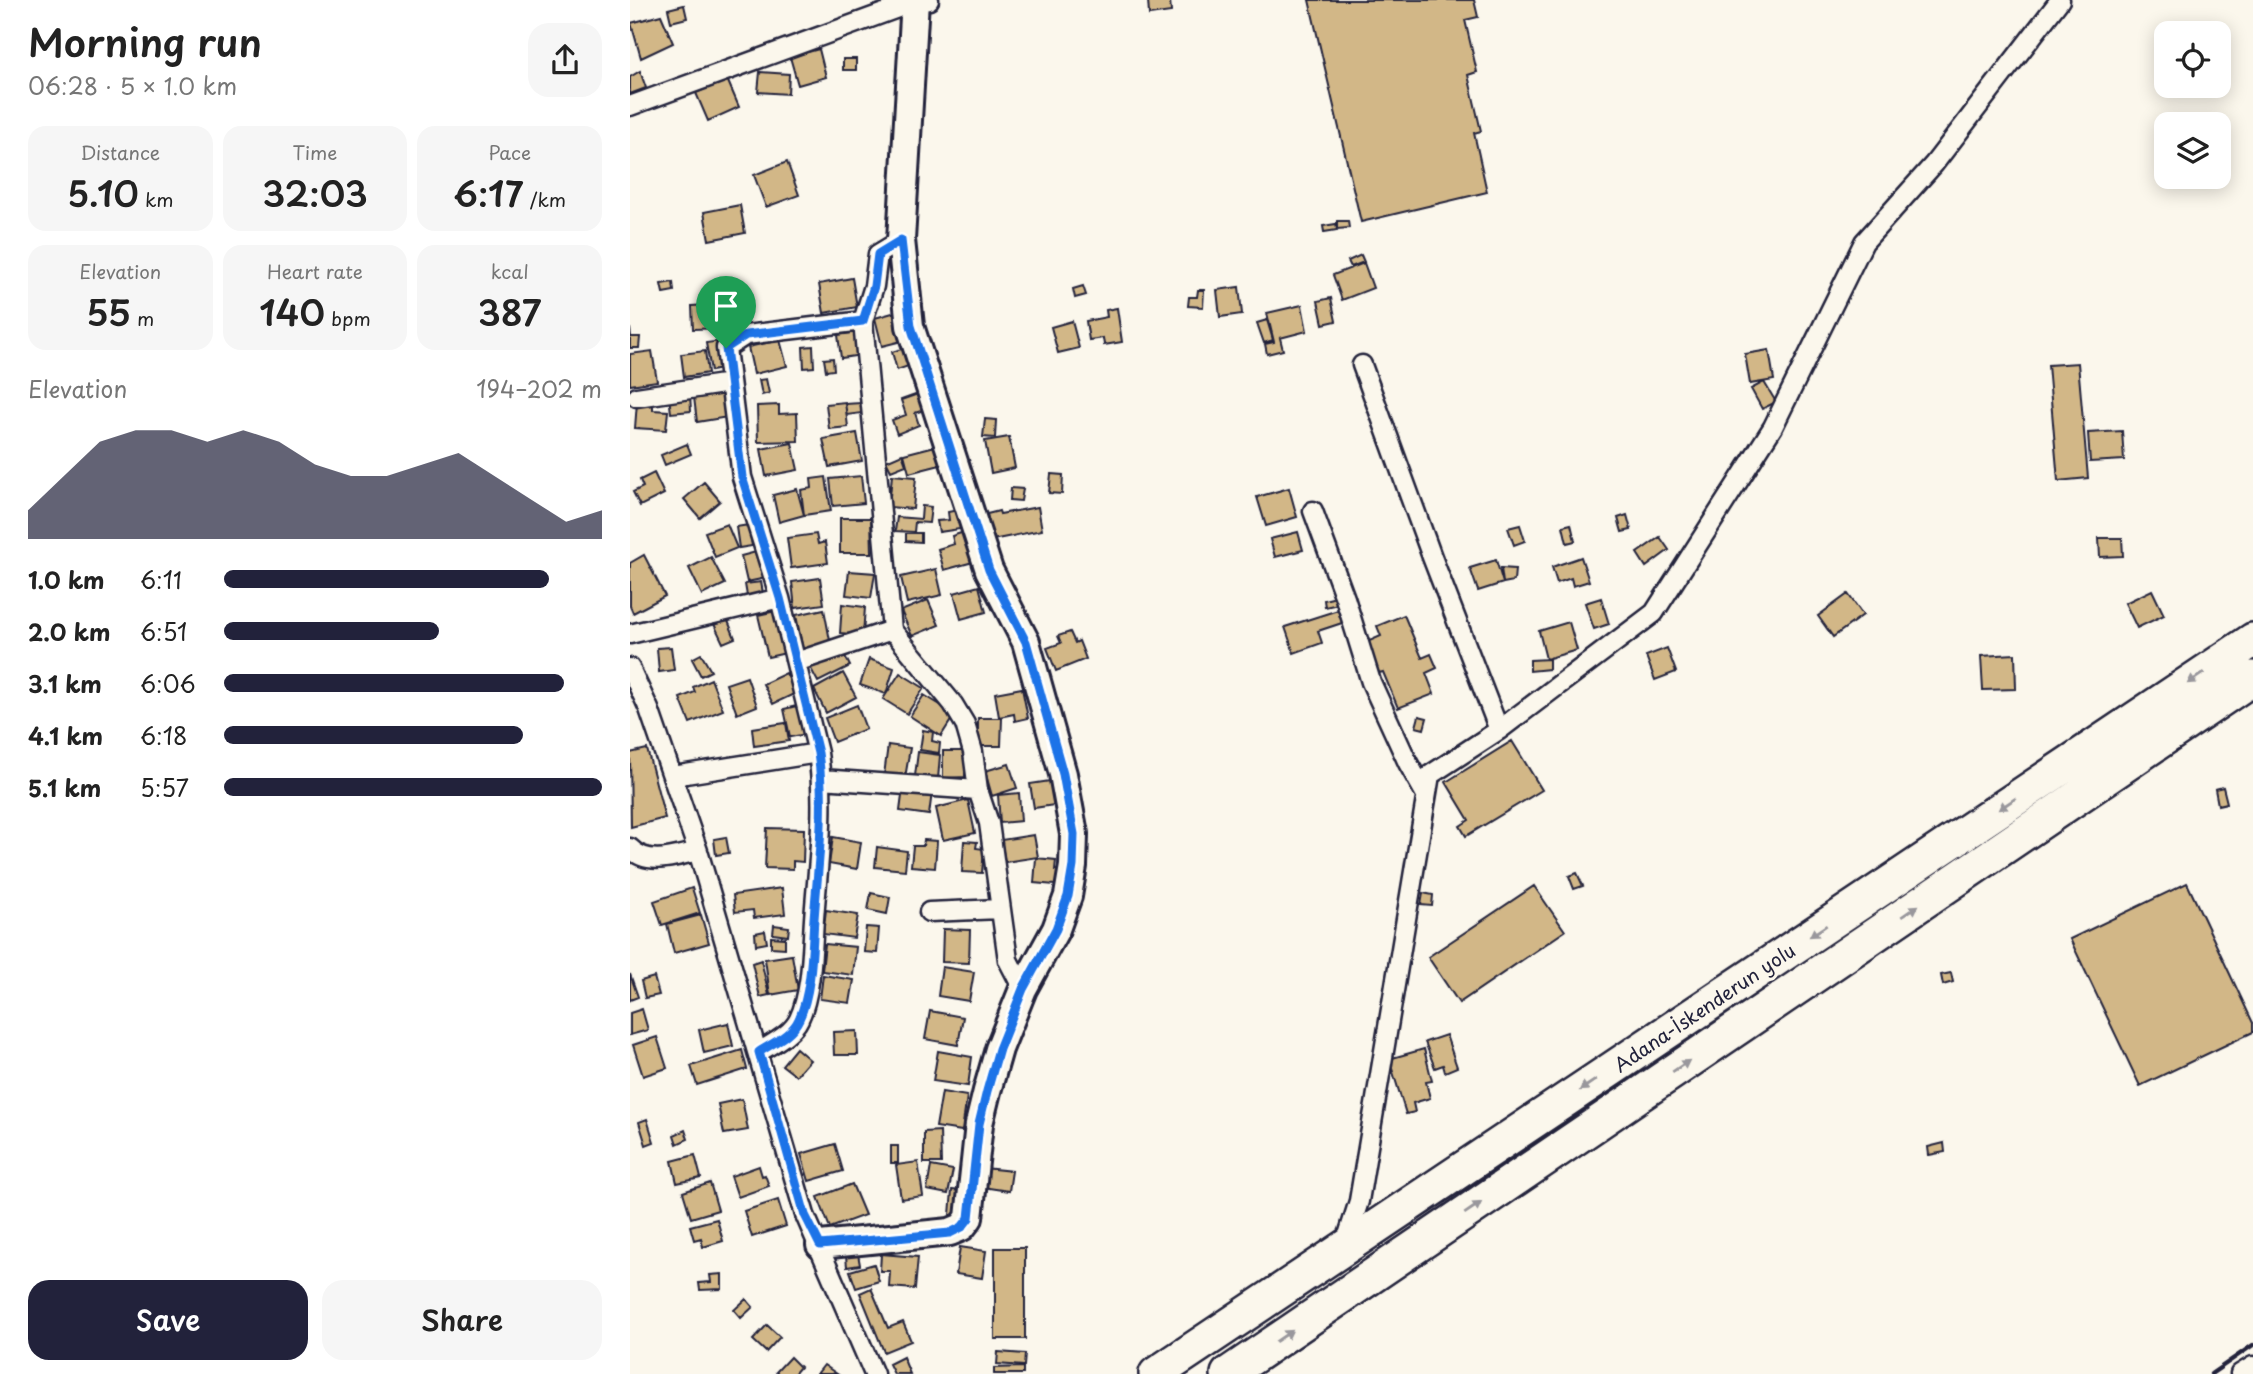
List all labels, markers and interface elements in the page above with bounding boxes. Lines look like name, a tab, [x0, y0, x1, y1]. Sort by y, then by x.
text: Morning run	[28, 13, 262, 70]
map controls	[2154, 21, 2231, 189]
button: locate	[2154, 21, 2231, 98]
button: share	[528, 23, 602, 97]
text: 06:28 · 5 × 1.0 km	[28, 68, 237, 103]
button: layers	[2154, 112, 2231, 189]
text: Distance	[80, 138, 160, 166]
text: Time	[293, 138, 337, 166]
text: Pace	[488, 138, 531, 166]
text: 5.10	[67, 166, 139, 219]
text: 32:03	[262, 166, 368, 219]
text: 6:17	[453, 166, 523, 219]
text: km	[139, 185, 174, 213]
text: /km	[523, 185, 566, 213]
text: Elevation	[79, 257, 161, 285]
text: Heart rate	[267, 257, 363, 285]
text: kcal	[491, 257, 529, 285]
pin	[696, 276, 756, 348]
text: 55	[86, 285, 131, 338]
text: 140	[259, 285, 325, 338]
text: 387	[478, 285, 541, 338]
icon: arrive	[707, 287, 745, 325]
text: m	[131, 304, 154, 332]
text: bpm	[325, 304, 371, 332]
text: Elevation	[28, 371, 127, 406]
text: 194–202 m	[476, 371, 602, 406]
text: 1.0 km	[28, 562, 105, 597]
text: 6:11	[140, 562, 182, 597]
text: 2.0 km	[28, 614, 110, 649]
text: 6:51	[140, 614, 187, 649]
text: 3.1 km	[28, 666, 102, 701]
text: 6:06	[140, 666, 196, 701]
one-way arrow	[2187, 671, 2205, 685]
text: 4.1 km	[28, 718, 103, 753]
text: 6:18	[140, 718, 187, 753]
text: 5.1 km	[28, 770, 101, 805]
text: 5:57	[140, 770, 189, 805]
one-way arrow	[1997, 798, 2017, 811]
one-way arrow	[1901, 904, 1919, 918]
one-way arrow	[1809, 924, 1827, 938]
street label: Adana-İskenderun yolu	[1608, 936, 1800, 1078]
one-way arrow	[1672, 1059, 1690, 1073]
one-way arrow	[1578, 1078, 1598, 1091]
one-way arrow	[1463, 1202, 1482, 1215]
button: Save	[28, 1280, 308, 1360]
button: Share	[322, 1280, 602, 1360]
one-way arrow	[1275, 1329, 1293, 1343]

